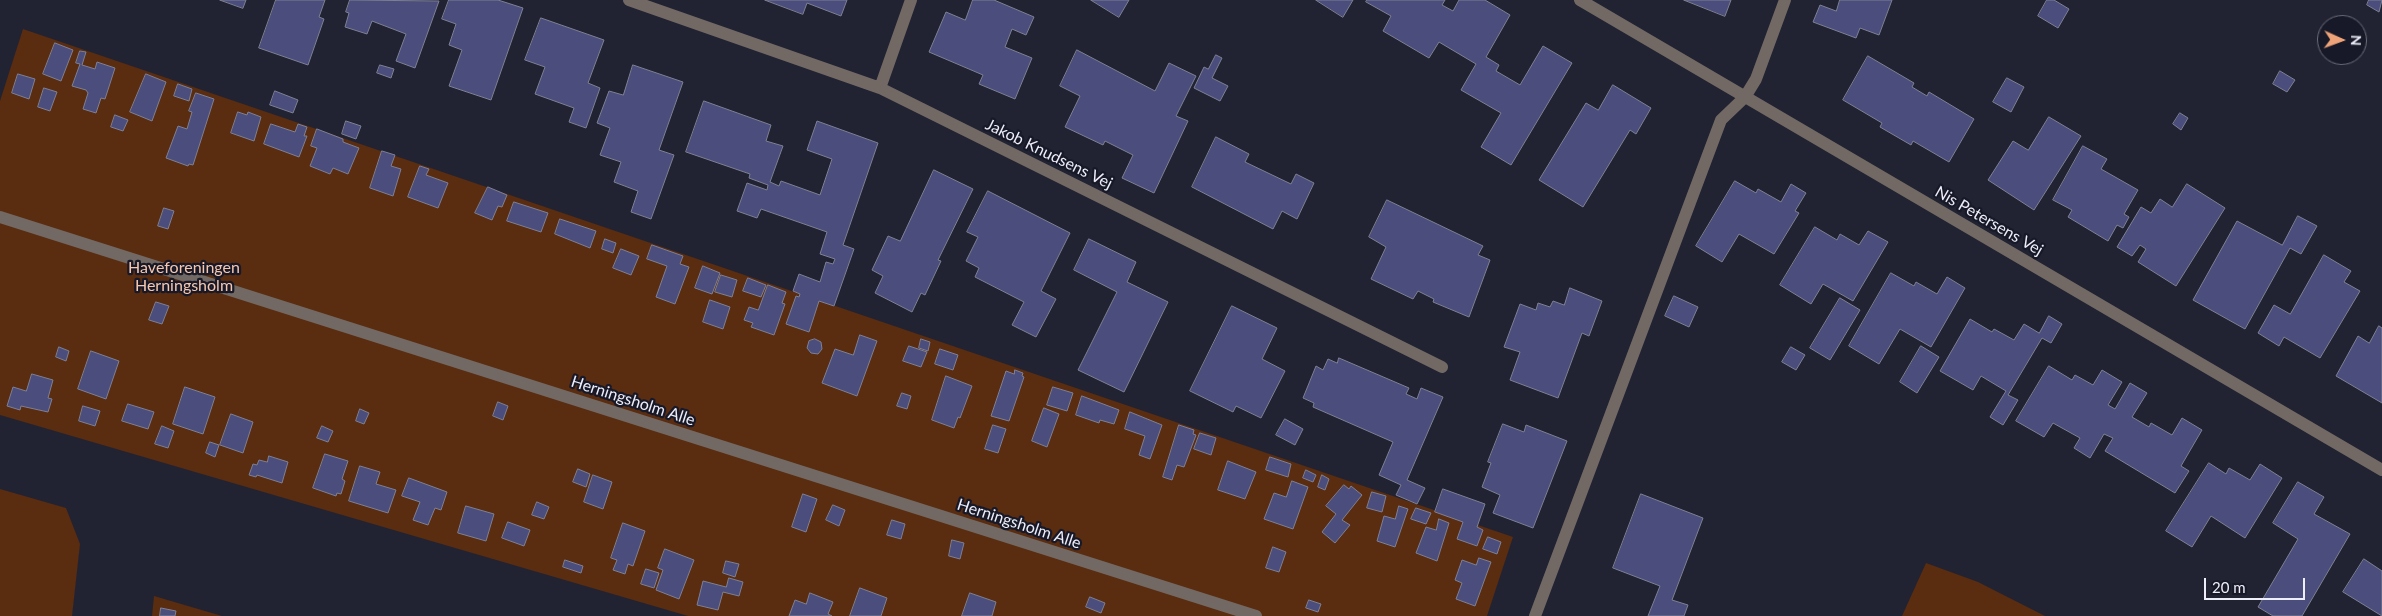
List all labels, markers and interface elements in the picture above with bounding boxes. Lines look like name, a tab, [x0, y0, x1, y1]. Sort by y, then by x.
north arrow	[2317, 15, 2367, 65]
text: N	[2348, 35, 2365, 46]
street label: Jakob Knudsens Vej	[982, 115, 1116, 193]
street label: Nis Petersens Vej	[1932, 182, 2046, 260]
park label: Haveforeningen Herningsholm	[128, 258, 240, 296]
street label: Herningsholm Alle	[569, 372, 697, 430]
street label: Herningsholm Alle	[955, 495, 1083, 553]
scale bar	[2207, 568, 2308, 600]
text: 20 m	[2212, 578, 2246, 596]

